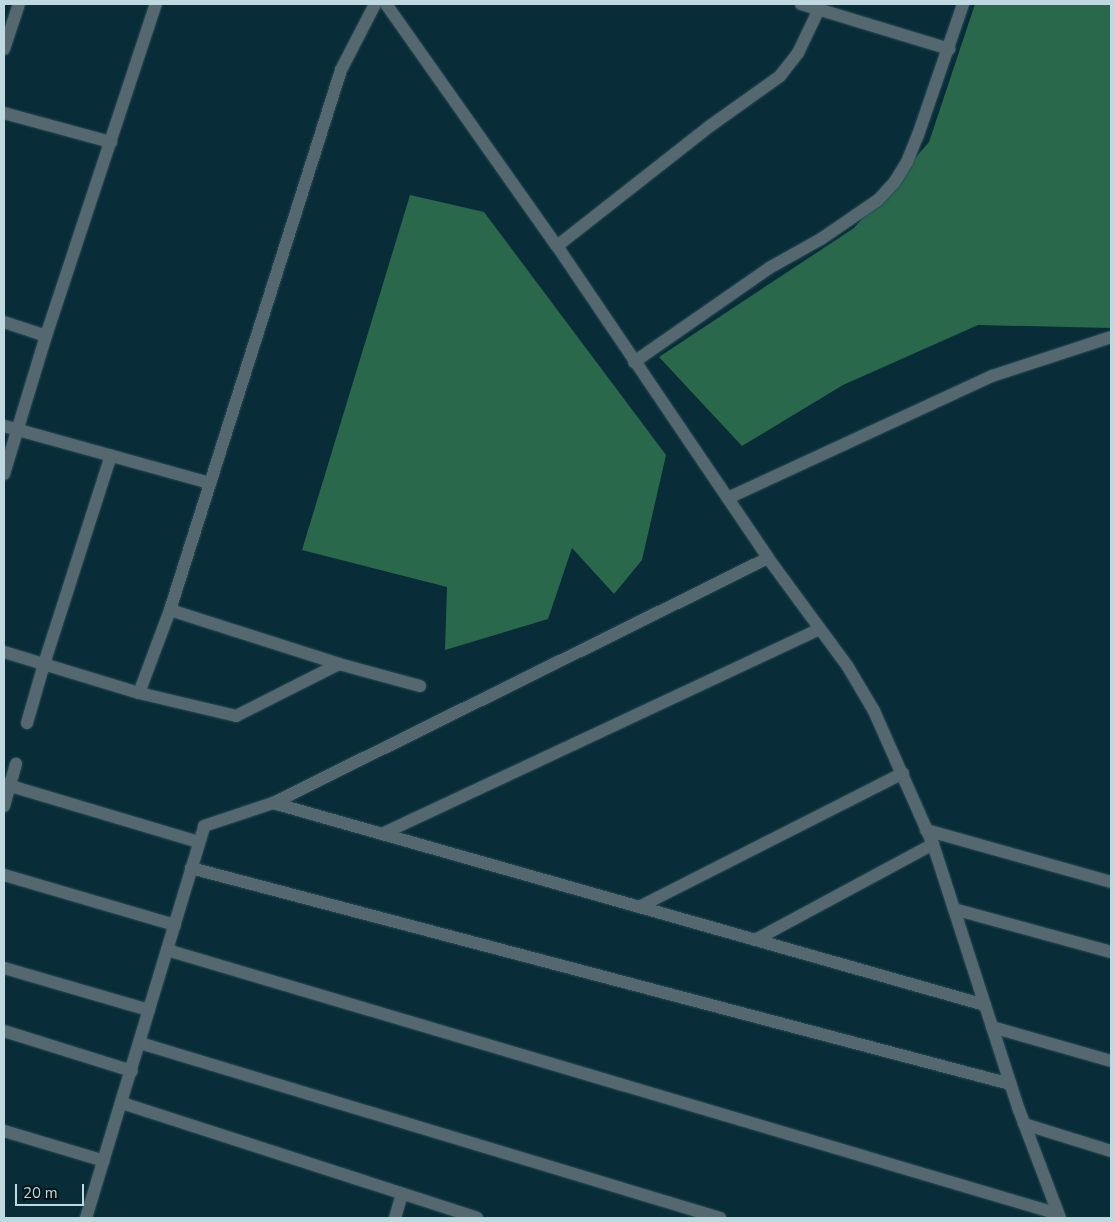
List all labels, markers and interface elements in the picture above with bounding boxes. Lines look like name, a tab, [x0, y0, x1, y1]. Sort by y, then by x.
scale bar	[18, 1174, 86, 1206]
text: 20 m	[23, 1183, 58, 1203]

